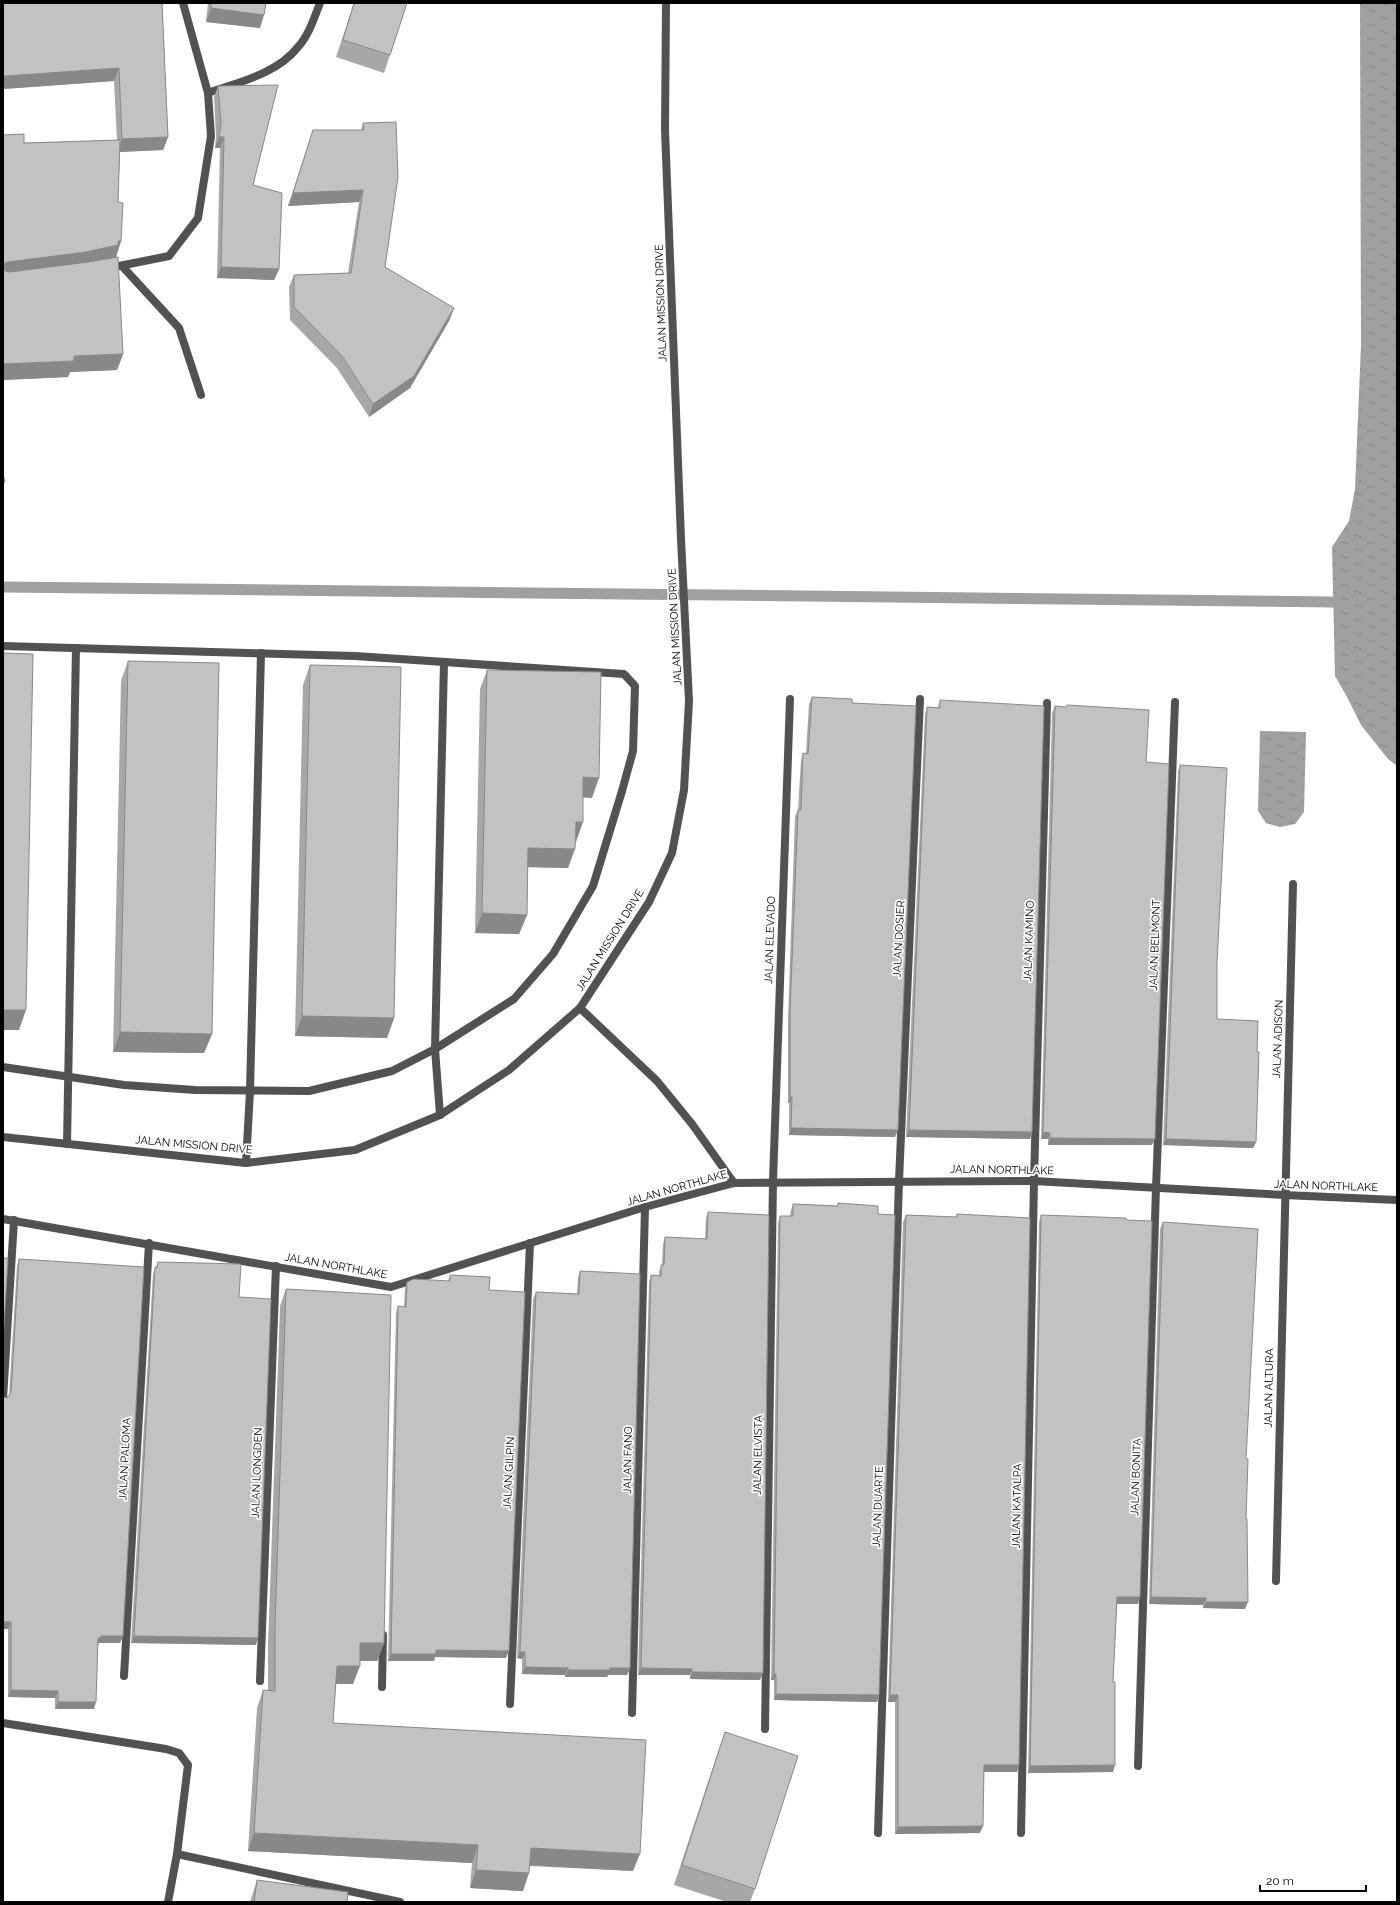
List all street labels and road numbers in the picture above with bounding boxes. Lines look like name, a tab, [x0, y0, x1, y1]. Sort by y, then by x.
street label: JALAN MISSION DRIVE	[652, 244, 670, 362]
street label: JALAN MISSION DRIVE	[665, 568, 685, 686]
street label: JALAN MISSION DRIVE	[573, 886, 647, 993]
street label: JALAN ELEVADO	[762, 896, 778, 984]
street label: JALAN BELMONT	[1147, 899, 1163, 991]
street label: JALAN DOSIER	[890, 900, 908, 978]
street label: JALAN KAMINO	[1021, 900, 1037, 982]
street label: JALAN ADISON	[1270, 999, 1286, 1079]
street label: JALAN MISSION DRIVE	[135, 1133, 253, 1157]
street label: JALAN NORTHLAKE	[950, 1163, 1054, 1177]
street label: JALAN NORTHLAKE	[625, 1167, 729, 1209]
street label: JALAN NORTHLAKE	[1274, 1178, 1378, 1194]
street label: JALAN NORTHLAKE	[284, 1251, 389, 1281]
street label: JALAN ALTURA	[1262, 1348, 1276, 1428]
street label: JALAN ELVISTA	[751, 1414, 765, 1495]
street label: JALAN PALOMA	[116, 1417, 134, 1501]
street label: JALAN FANO	[621, 1426, 635, 1494]
street label: JALAN LONGDEN	[249, 1427, 265, 1519]
street label: JALAN GILPIN	[501, 1436, 517, 1510]
street label: JALAN BONITA	[1128, 1437, 1144, 1516]
street label: JALAN KATALPA	[1010, 1463, 1024, 1549]
street label: JALAN DUARTE	[870, 1466, 886, 1548]

